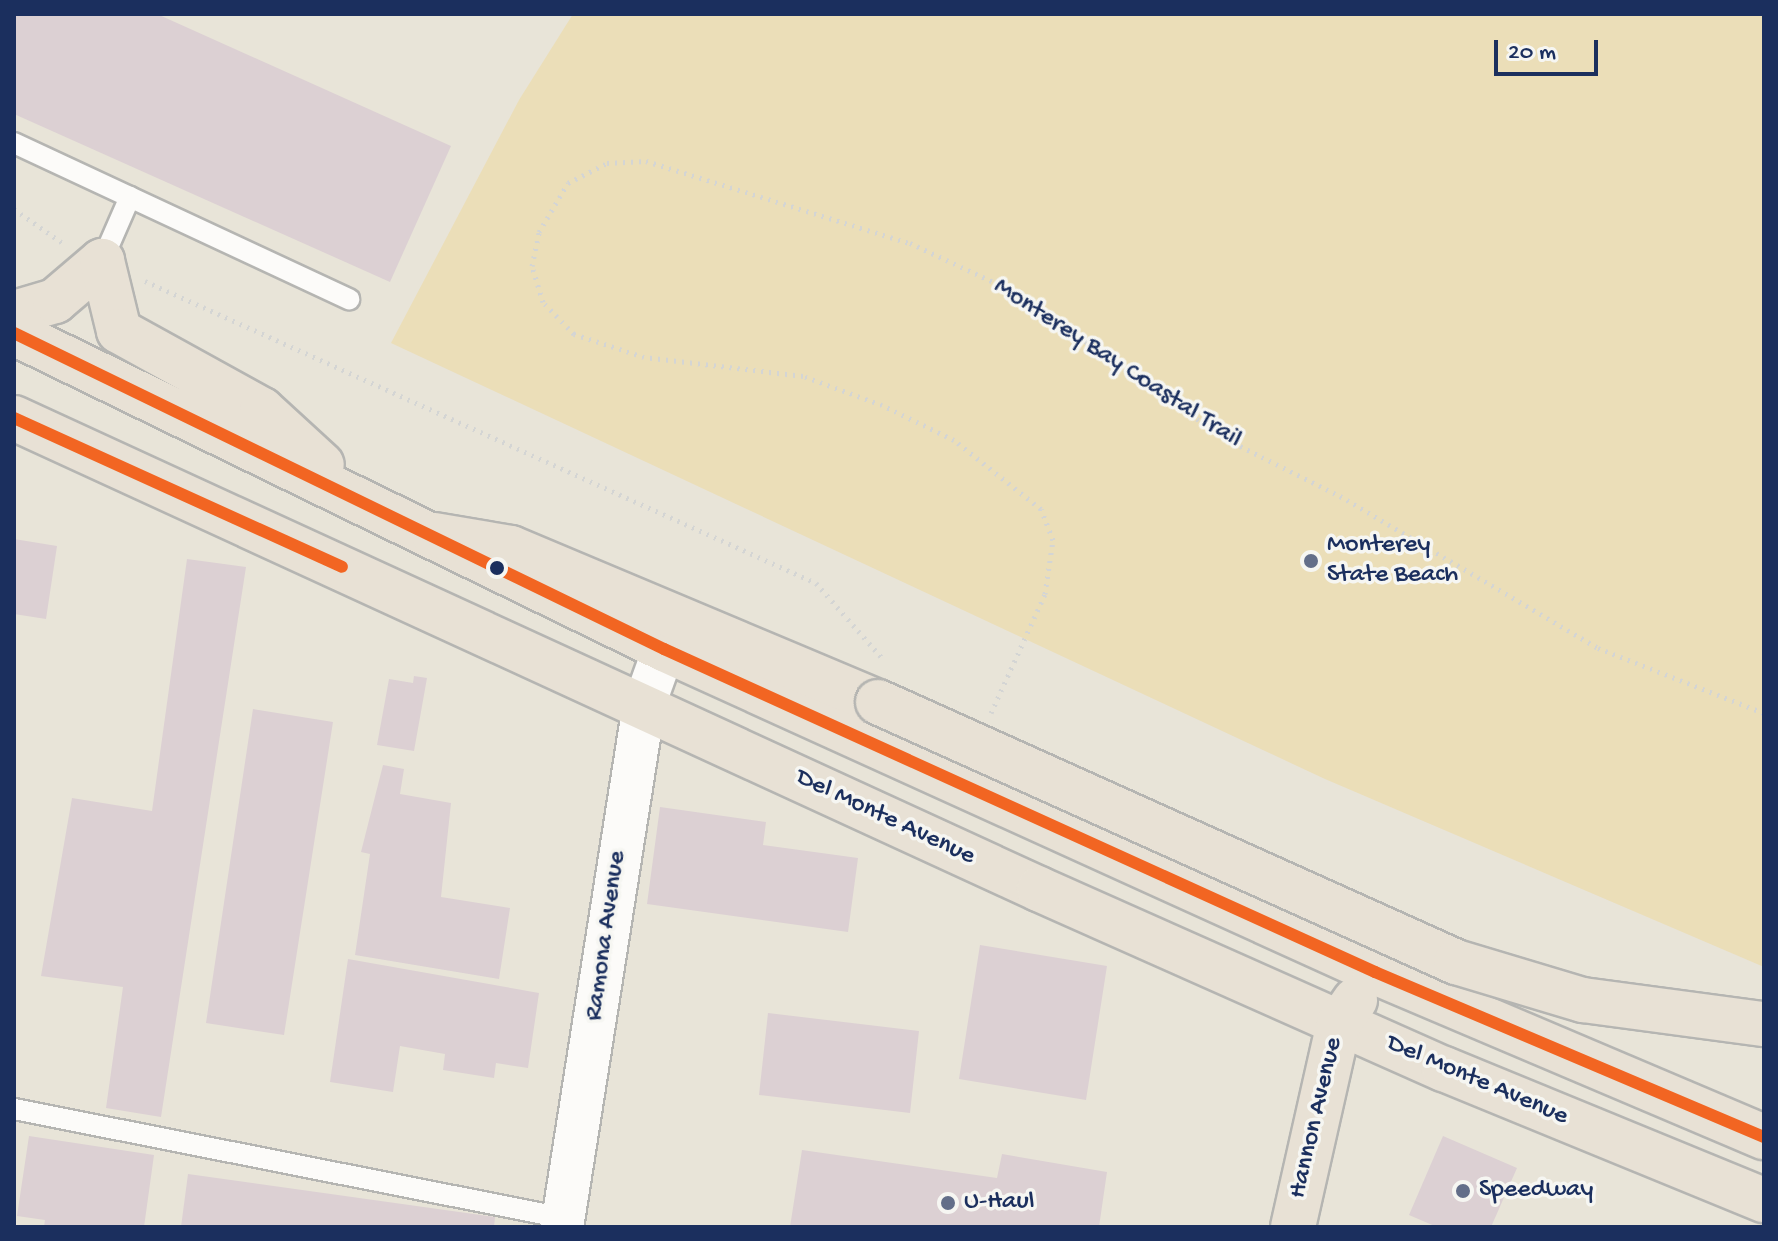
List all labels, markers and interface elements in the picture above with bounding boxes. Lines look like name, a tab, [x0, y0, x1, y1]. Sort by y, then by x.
scale bar	[1498, 24, 1602, 74]
text: 20 m	[1508, 39, 1556, 68]
street label: Monterey Bay Coastal Trail	[987, 272, 1247, 456]
place label: Monterey State Beach	[1327, 530, 1458, 592]
marker: Monterey State Beach	[1302, 552, 1320, 570]
unlabelled marker	[489, 560, 505, 576]
street label: Del Monte Avenue	[790, 763, 980, 873]
street label: Ramona Avenue	[580, 849, 634, 1023]
street label: Del Monte Avenue	[1381, 1029, 1573, 1133]
street label: Hannon Avenue	[1283, 1035, 1351, 1201]
place label: Speedway	[1479, 1175, 1593, 1207]
marker: Speedway	[1454, 1182, 1472, 1200]
place label: U-Haul	[964, 1187, 1034, 1219]
marker: U-Haul	[939, 1194, 957, 1212]

